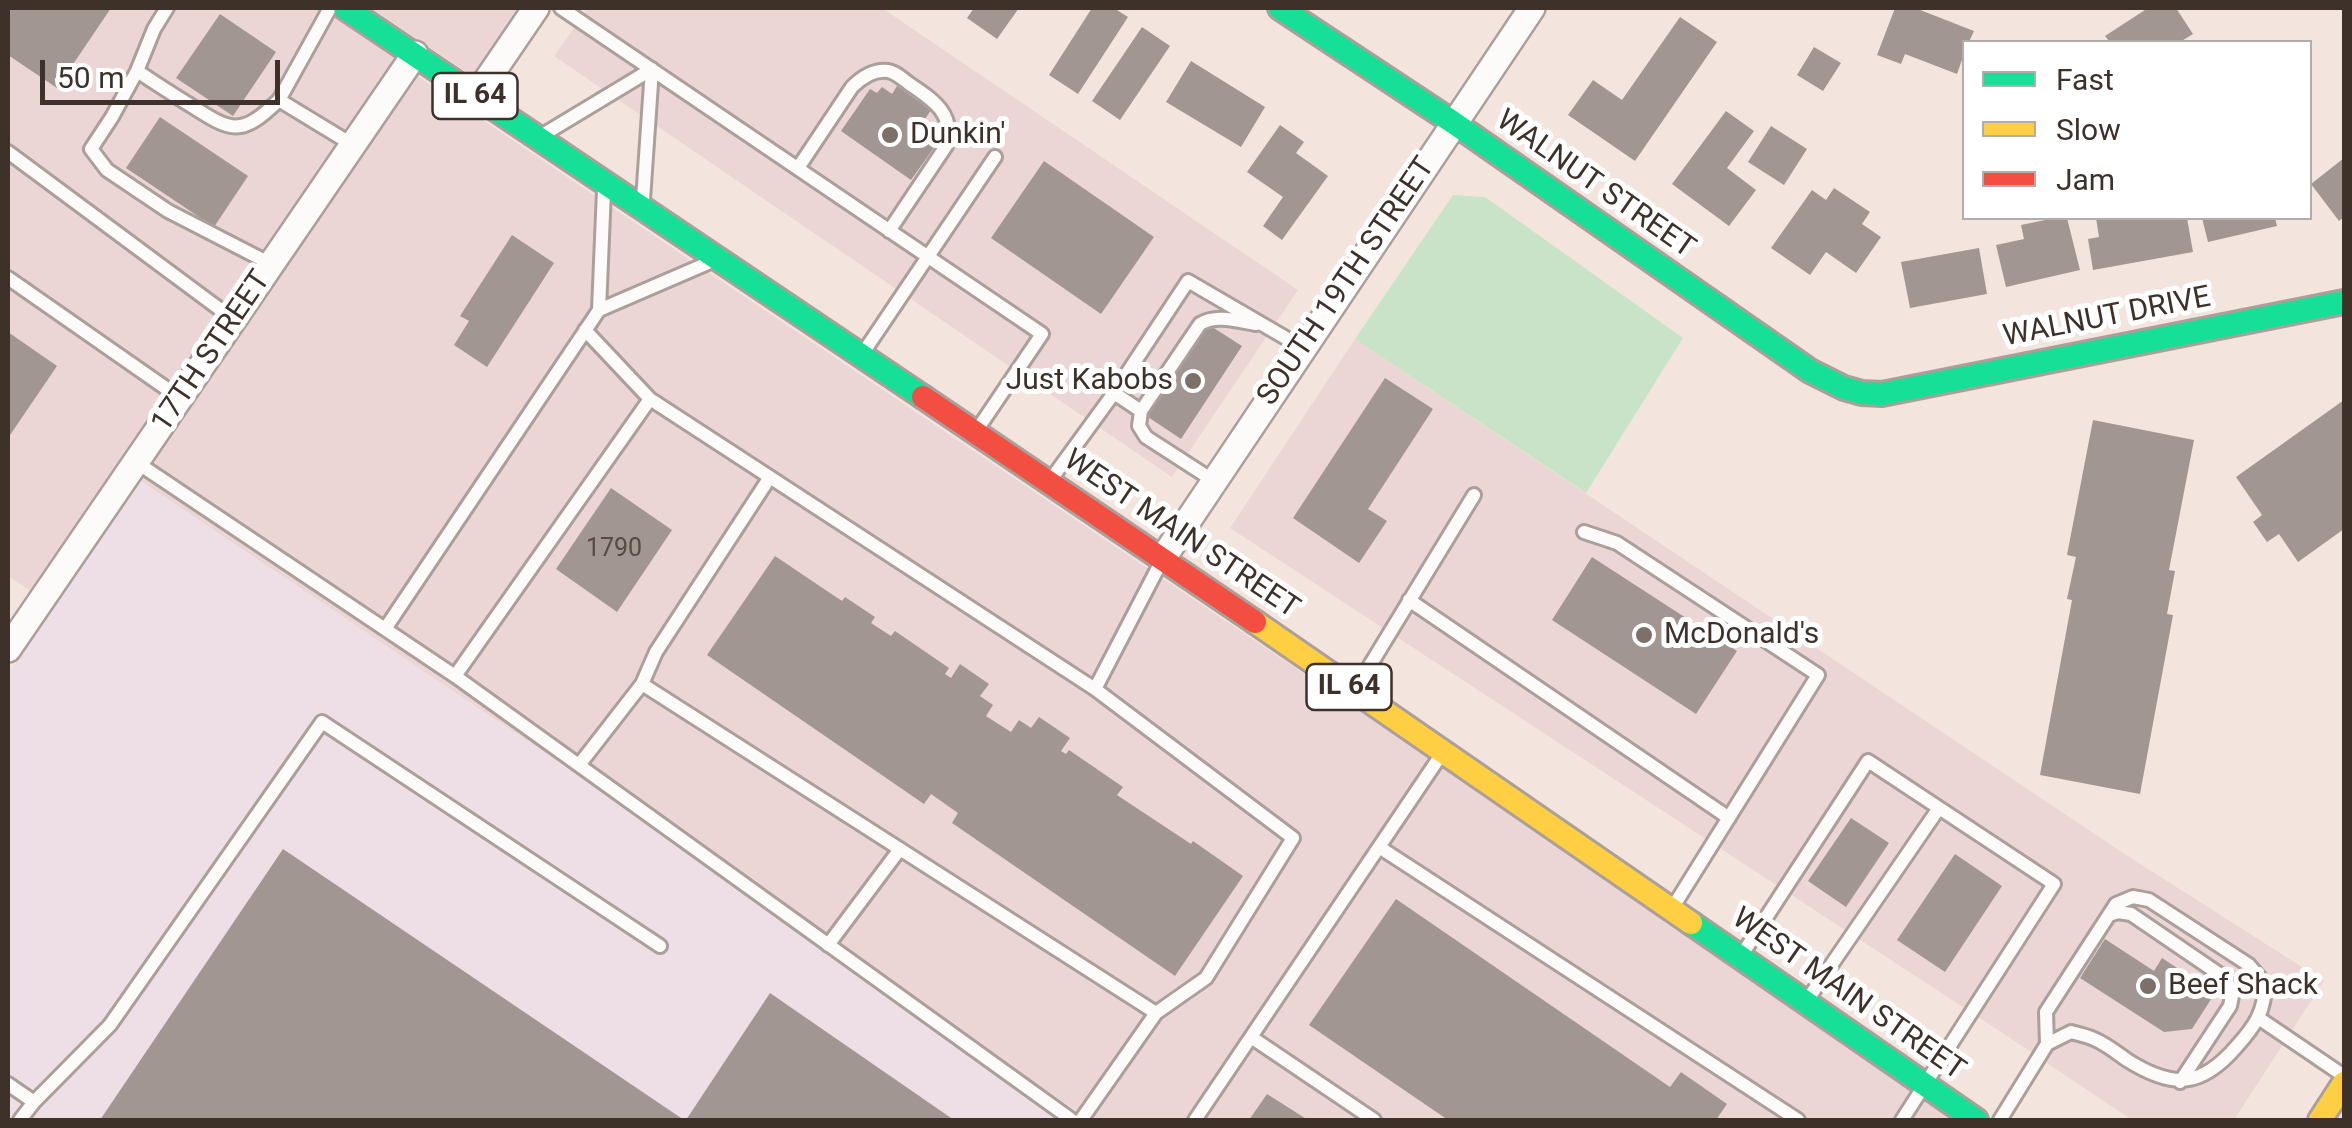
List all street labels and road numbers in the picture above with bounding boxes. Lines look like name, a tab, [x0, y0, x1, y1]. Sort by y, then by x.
road number: IL 64	[432, 73, 518, 119]
street label: WALNUT STREET	[1489, 103, 1701, 267]
street label: SOUTH 19TH STREET	[1251, 151, 1443, 413]
street label: 17TH STREET	[145, 264, 279, 440]
street label: WALNUT DRIVE	[2000, 280, 2214, 356]
street label: WEST MAIN STREET	[1056, 443, 1306, 627]
road number: IL 64	[1306, 664, 1392, 710]
street label: WEST MAIN STREET	[1724, 901, 1972, 1089]

